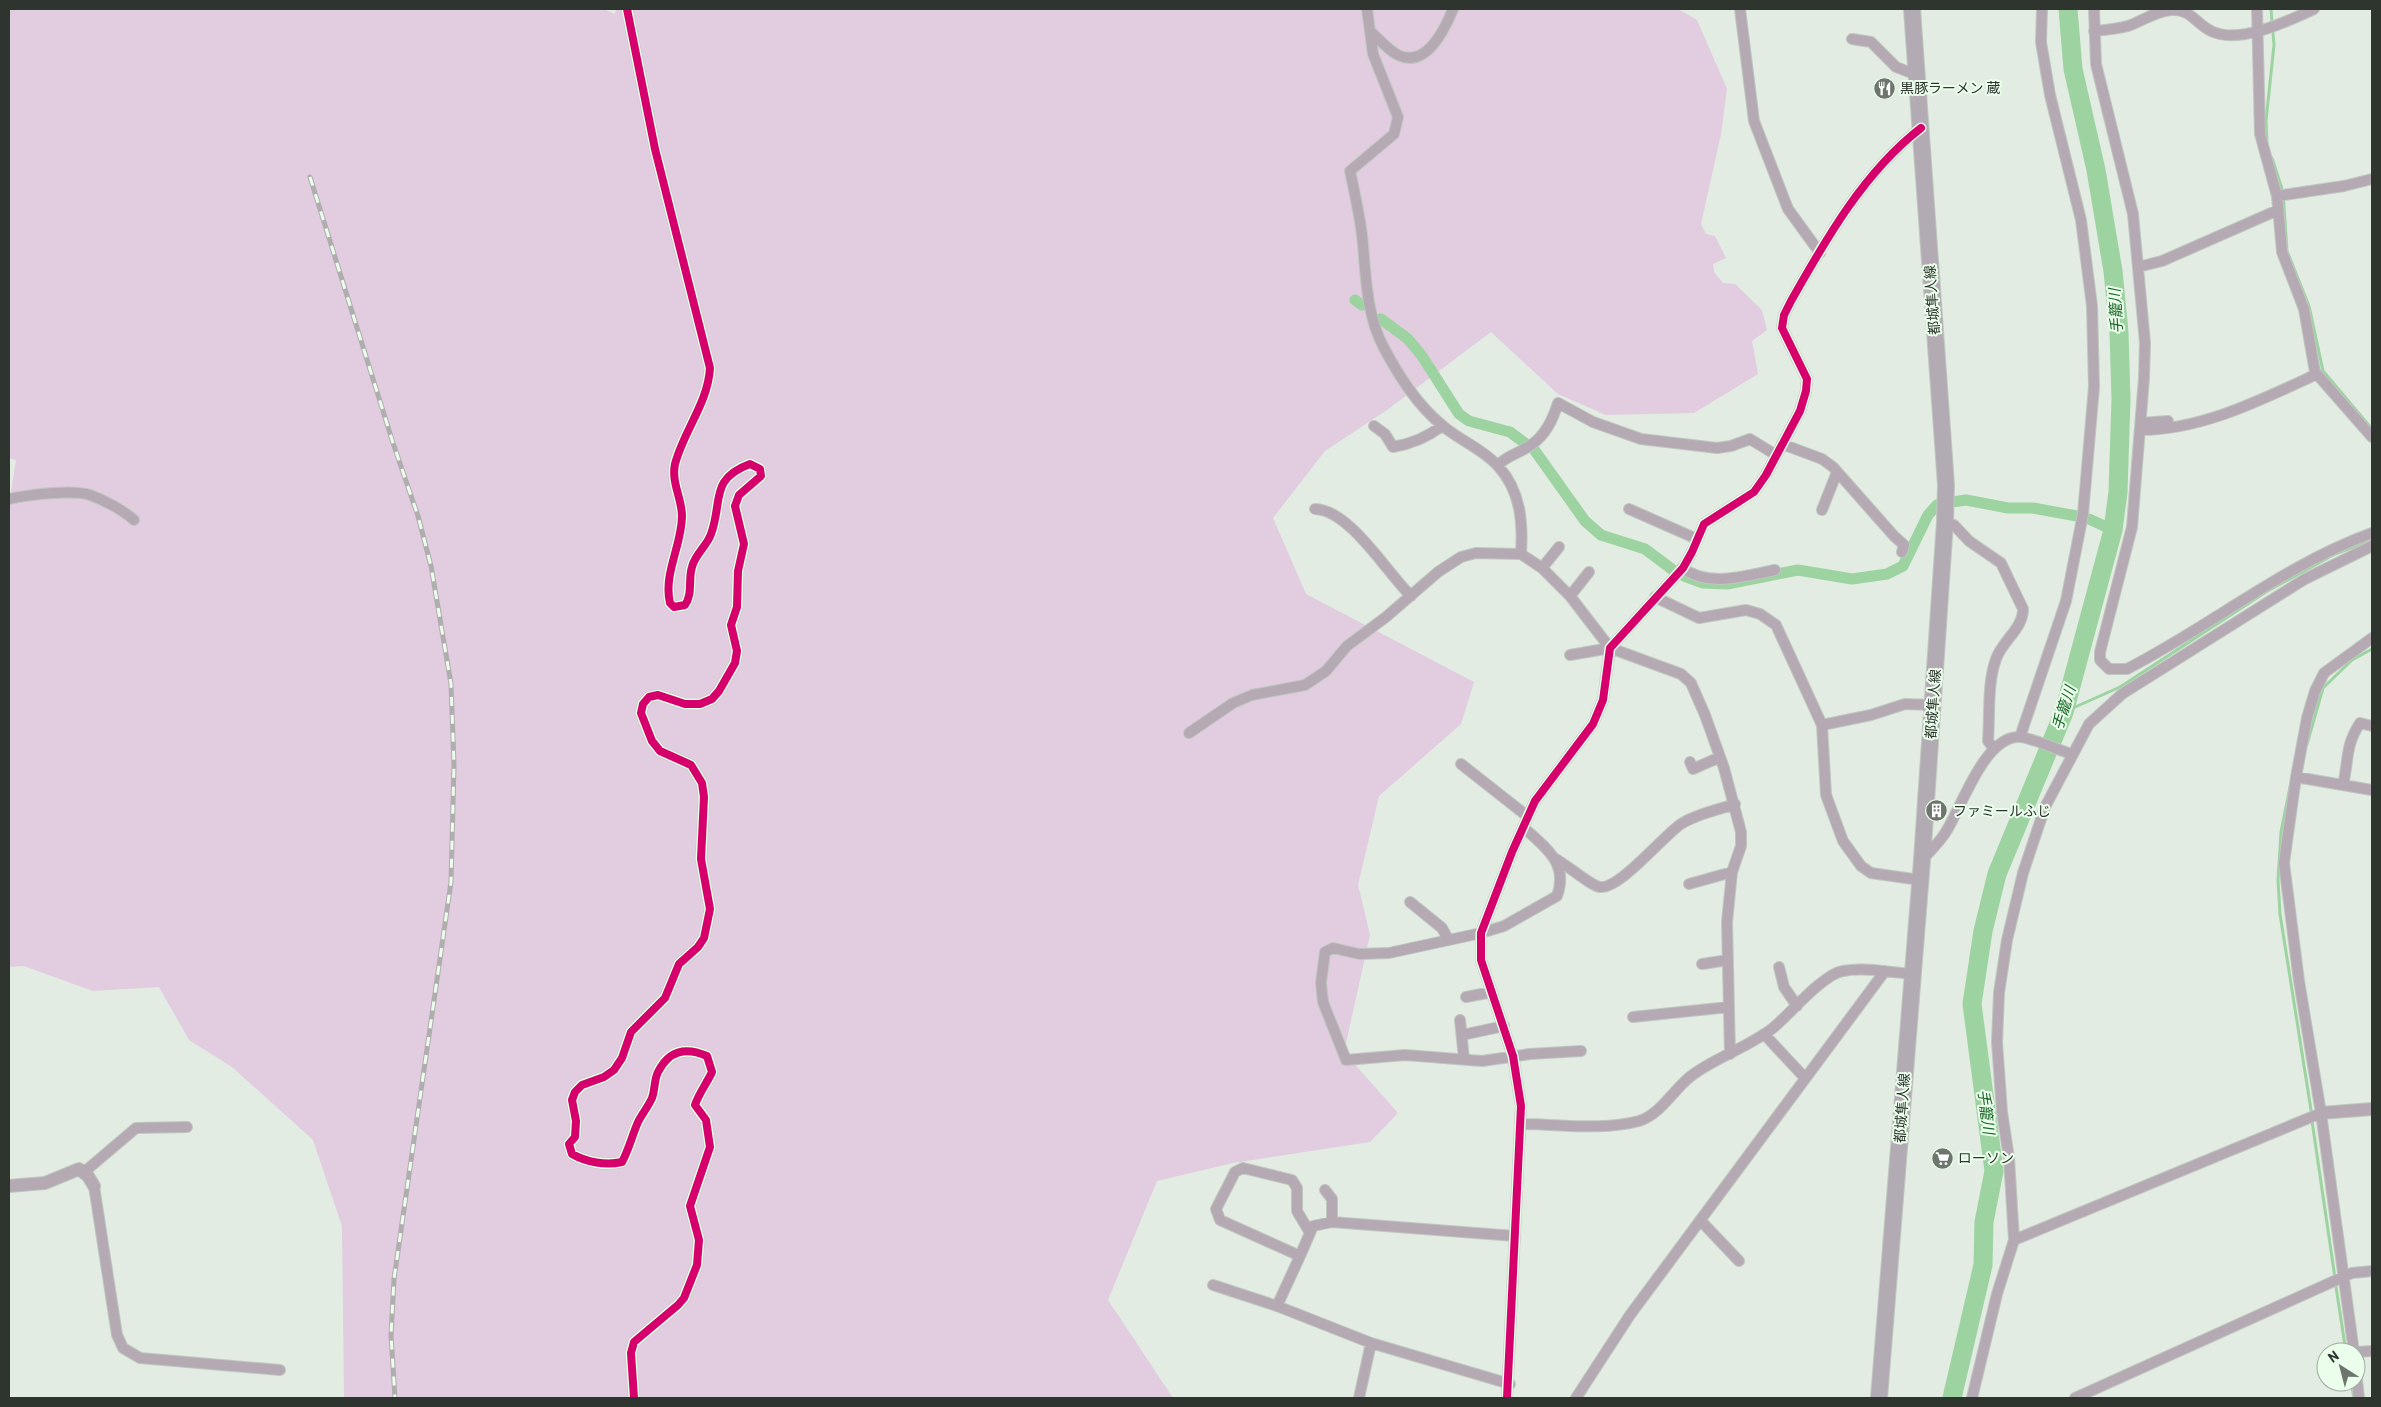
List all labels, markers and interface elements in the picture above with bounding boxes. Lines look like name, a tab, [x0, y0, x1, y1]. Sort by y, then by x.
restaurant icon: 黒豚ラーメン 蔵	[1872, 76, 1896, 100]
place label: 黒豚ラーメン 蔵	[1900, 79, 2000, 96]
street label: 都城隼人線	[1921, 265, 1942, 336]
water label: 手籠川	[2105, 286, 2125, 334]
street label: 都城隼人線	[1922, 668, 1943, 739]
water label: 手籠川	[2048, 682, 2079, 732]
building icon: ファミールふじ	[1925, 799, 1949, 823]
place label: ファミールふじ	[1953, 802, 2051, 819]
street label: 都城隼人線	[1891, 1072, 1912, 1143]
water label: 手籠川	[1975, 1088, 1999, 1137]
supermarket icon: ローソン	[1930, 1146, 1954, 1170]
place label: ローソン	[1958, 1149, 2014, 1166]
north arrow	[2316, 1342, 2366, 1392]
text: N	[2324, 1346, 2342, 1366]

